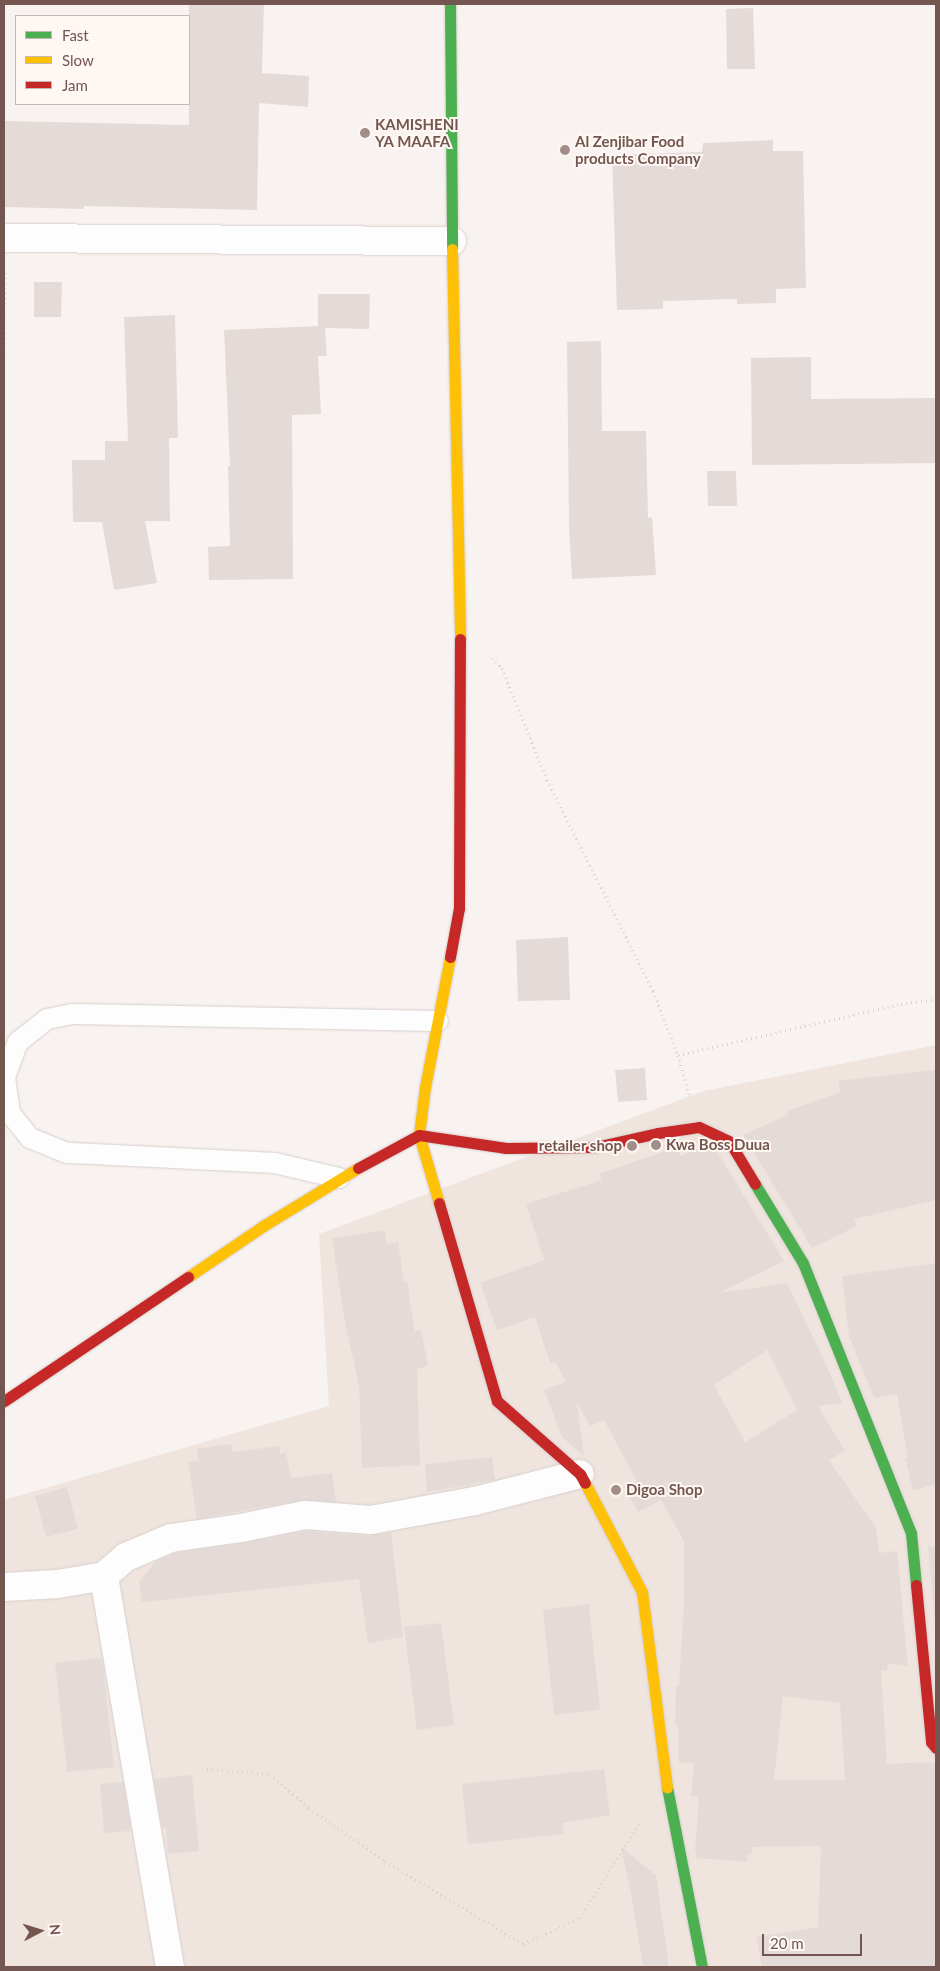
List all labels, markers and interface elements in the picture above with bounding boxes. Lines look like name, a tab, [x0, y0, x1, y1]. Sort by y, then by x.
legend	[15, 15, 190, 105]
text: Fast	[62, 26, 89, 44]
text: Slow	[62, 51, 94, 69]
text: Jam	[62, 76, 88, 94]
place label: KAMISHENI YA MAAFA	[375, 115, 459, 150]
marker: KAMISHENI YA MAAFA	[359, 127, 371, 139]
place label: Al Zenjibar Food products Company	[575, 132, 701, 167]
marker: Al Zenjibar Food products Company	[559, 144, 571, 156]
place label: Kwa Boss Duua	[666, 1136, 770, 1154]
place label: retailer shop	[539, 1137, 622, 1155]
marker: Kwa Boss Duua	[650, 1139, 662, 1151]
marker: retailer shop	[626, 1140, 638, 1152]
place label: Digoa Shop	[626, 1481, 702, 1499]
marker: Digoa Shop	[610, 1484, 622, 1496]
north arrow	[15, 1906, 65, 1956]
text: N	[47, 1924, 64, 1936]
scale bar	[765, 1924, 865, 1956]
text: 20 m	[770, 1934, 804, 1952]

